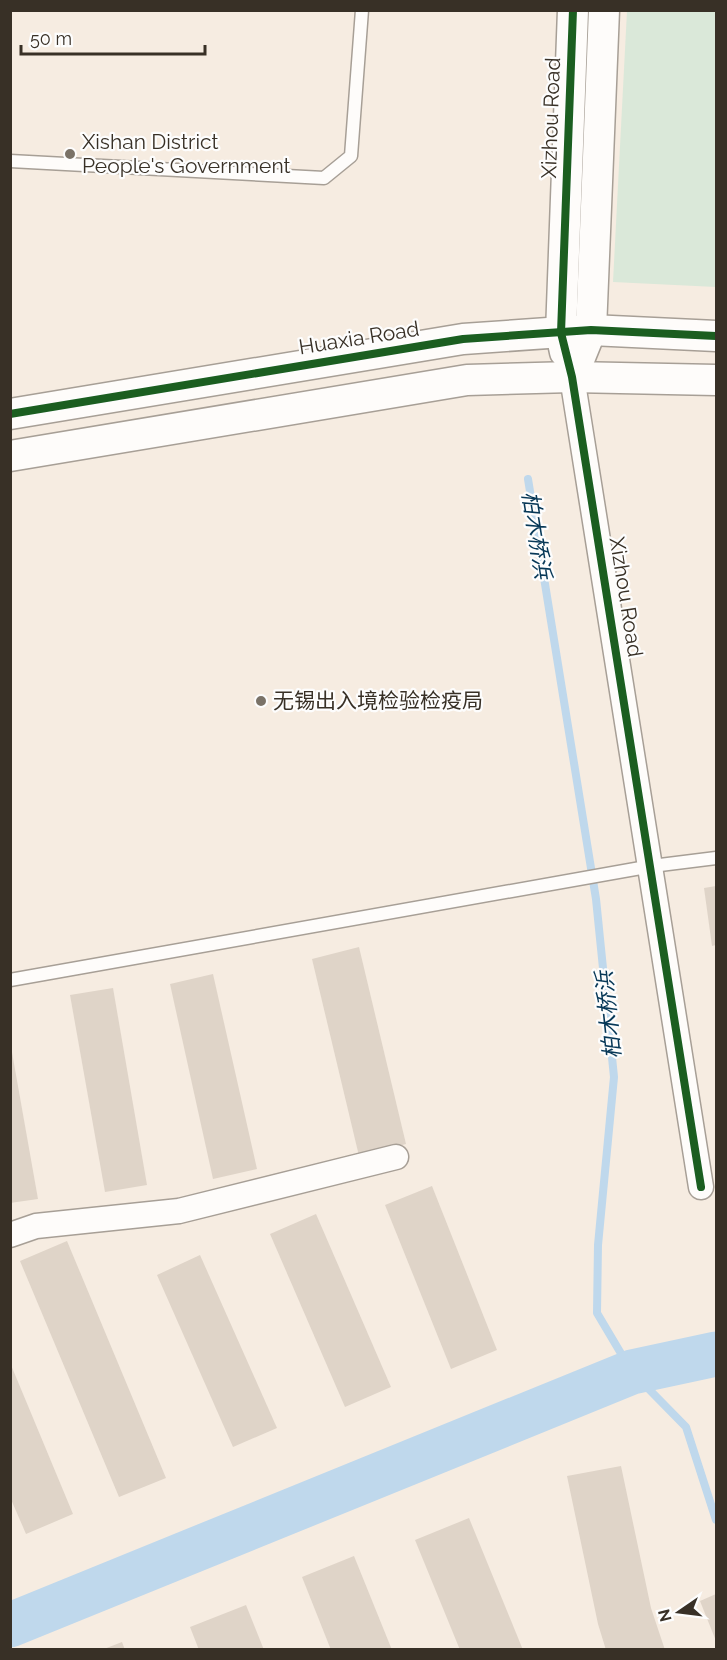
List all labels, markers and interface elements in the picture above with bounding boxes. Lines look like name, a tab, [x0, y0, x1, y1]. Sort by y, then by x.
scale bar	[21, 18, 206, 56]
text: 50 m	[30, 28, 72, 49]
street label: Xizhou Road	[536, 57, 565, 179]
place label: Xishan District People's Government	[82, 129, 291, 178]
marker: Xishan District People's Government	[63, 147, 77, 161]
street label: Huaxia Road	[297, 316, 421, 359]
water label: 柏木桥浜	[517, 490, 557, 582]
street label: Xizhou Road	[605, 535, 648, 659]
place label: 无锡出入境检验检疫局	[273, 688, 483, 713]
marker: 无锡出入境检验检疫局	[254, 694, 268, 708]
water label: 柏木桥浜	[590, 968, 626, 1060]
north arrow	[649, 1582, 709, 1642]
text: N	[654, 1607, 676, 1624]

